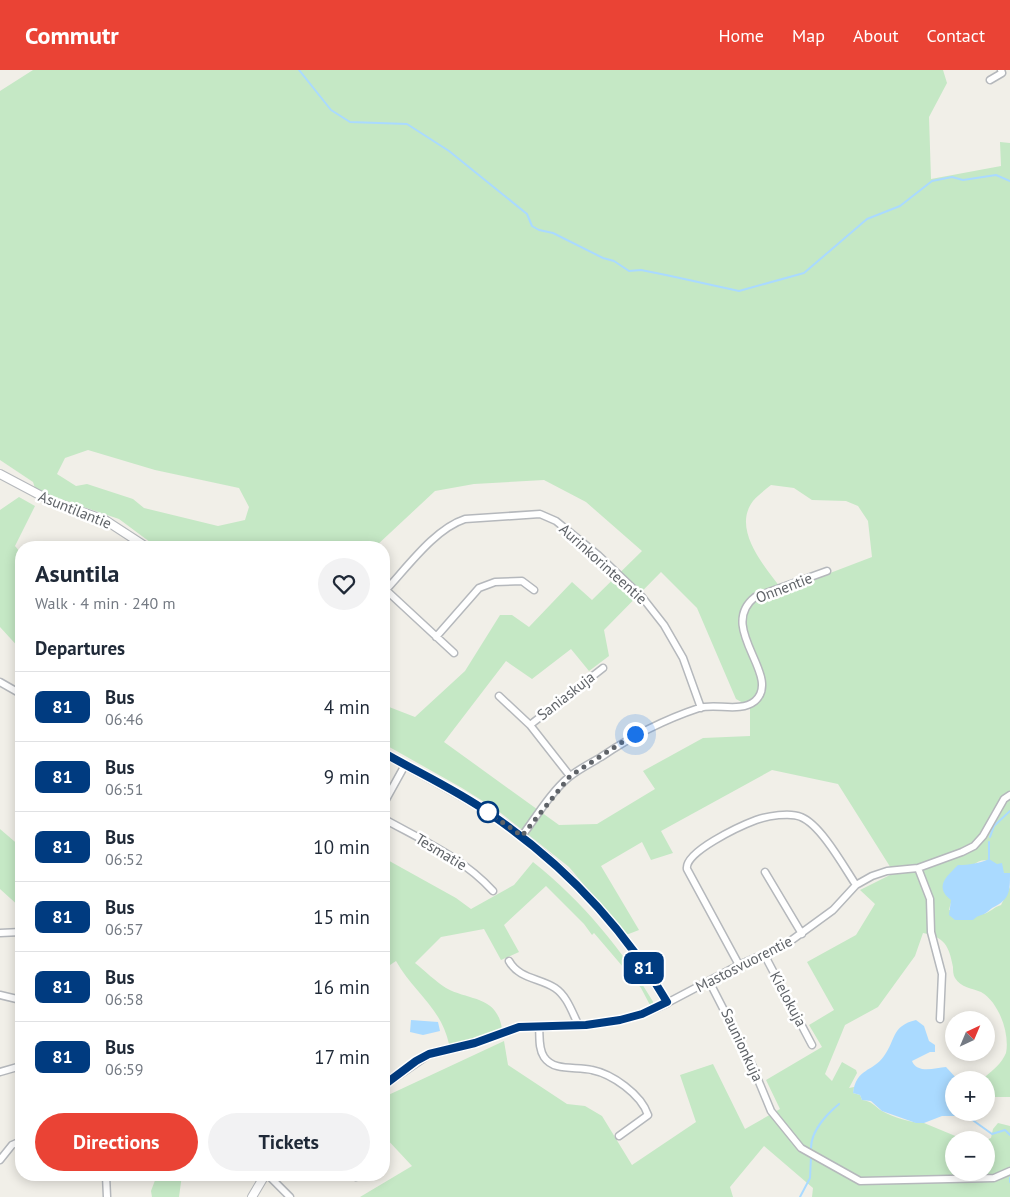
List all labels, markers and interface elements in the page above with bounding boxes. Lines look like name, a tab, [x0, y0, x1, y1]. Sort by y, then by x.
text: Commutr	[25, 20, 119, 51]
text: Home	[718, 24, 764, 47]
text: Map	[792, 24, 825, 47]
text: About	[853, 24, 899, 47]
text: Contact	[927, 24, 985, 47]
street label: Asuntilantie	[36, 486, 115, 533]
street label: Aurinkorinteentie	[556, 519, 651, 608]
text: Asuntila	[35, 558, 119, 589]
button: heart	[318, 558, 370, 610]
street label: Onnentie	[753, 568, 815, 607]
text: Walk · 4 min · 240 m	[35, 593, 175, 613]
text: Departures	[35, 636, 125, 660]
street label: Saniaskuja	[533, 667, 598, 724]
text: Bus	[105, 685, 134, 709]
text: 81	[52, 695, 73, 718]
text: 4 min	[324, 695, 370, 719]
text: 06:46	[105, 709, 143, 729]
your location	[623, 722, 648, 747]
text: Bus	[105, 755, 134, 779]
text: 81	[52, 765, 73, 788]
text: 9 min	[324, 765, 370, 789]
text: 06:51	[105, 779, 143, 799]
unlabelled marker	[477, 801, 499, 823]
text: Bus	[105, 825, 134, 849]
street label: Tesmatie	[412, 829, 470, 874]
text: 81	[52, 835, 73, 858]
text: 10 min	[313, 835, 370, 859]
text: 06:52	[105, 849, 143, 869]
text: Bus	[105, 895, 134, 919]
text: 81	[52, 905, 73, 928]
text: 15 min	[313, 905, 370, 929]
text: 06:57	[105, 919, 143, 939]
street label: Mastosvuorentie	[692, 931, 795, 996]
line badge: 81	[622, 952, 666, 984]
text: 81	[634, 956, 654, 979]
text: Bus	[105, 965, 134, 989]
street label: Kielokuja	[766, 968, 811, 1030]
text: 81	[52, 975, 73, 998]
text: 16 min	[313, 975, 370, 999]
text: 06:58	[105, 989, 143, 1009]
street label: Saunionkuja	[717, 1005, 768, 1084]
north arrow	[945, 1011, 995, 1061]
map controls	[945, 1011, 995, 1181]
text: Bus	[105, 1035, 134, 1059]
text: 81	[52, 1045, 73, 1068]
text: 17 min	[314, 1045, 370, 1069]
text: 06:59	[105, 1059, 143, 1079]
button: +	[945, 1071, 995, 1121]
button: Directions	[35, 1113, 198, 1171]
button: Tickets	[208, 1113, 370, 1171]
button: −	[945, 1131, 995, 1181]

